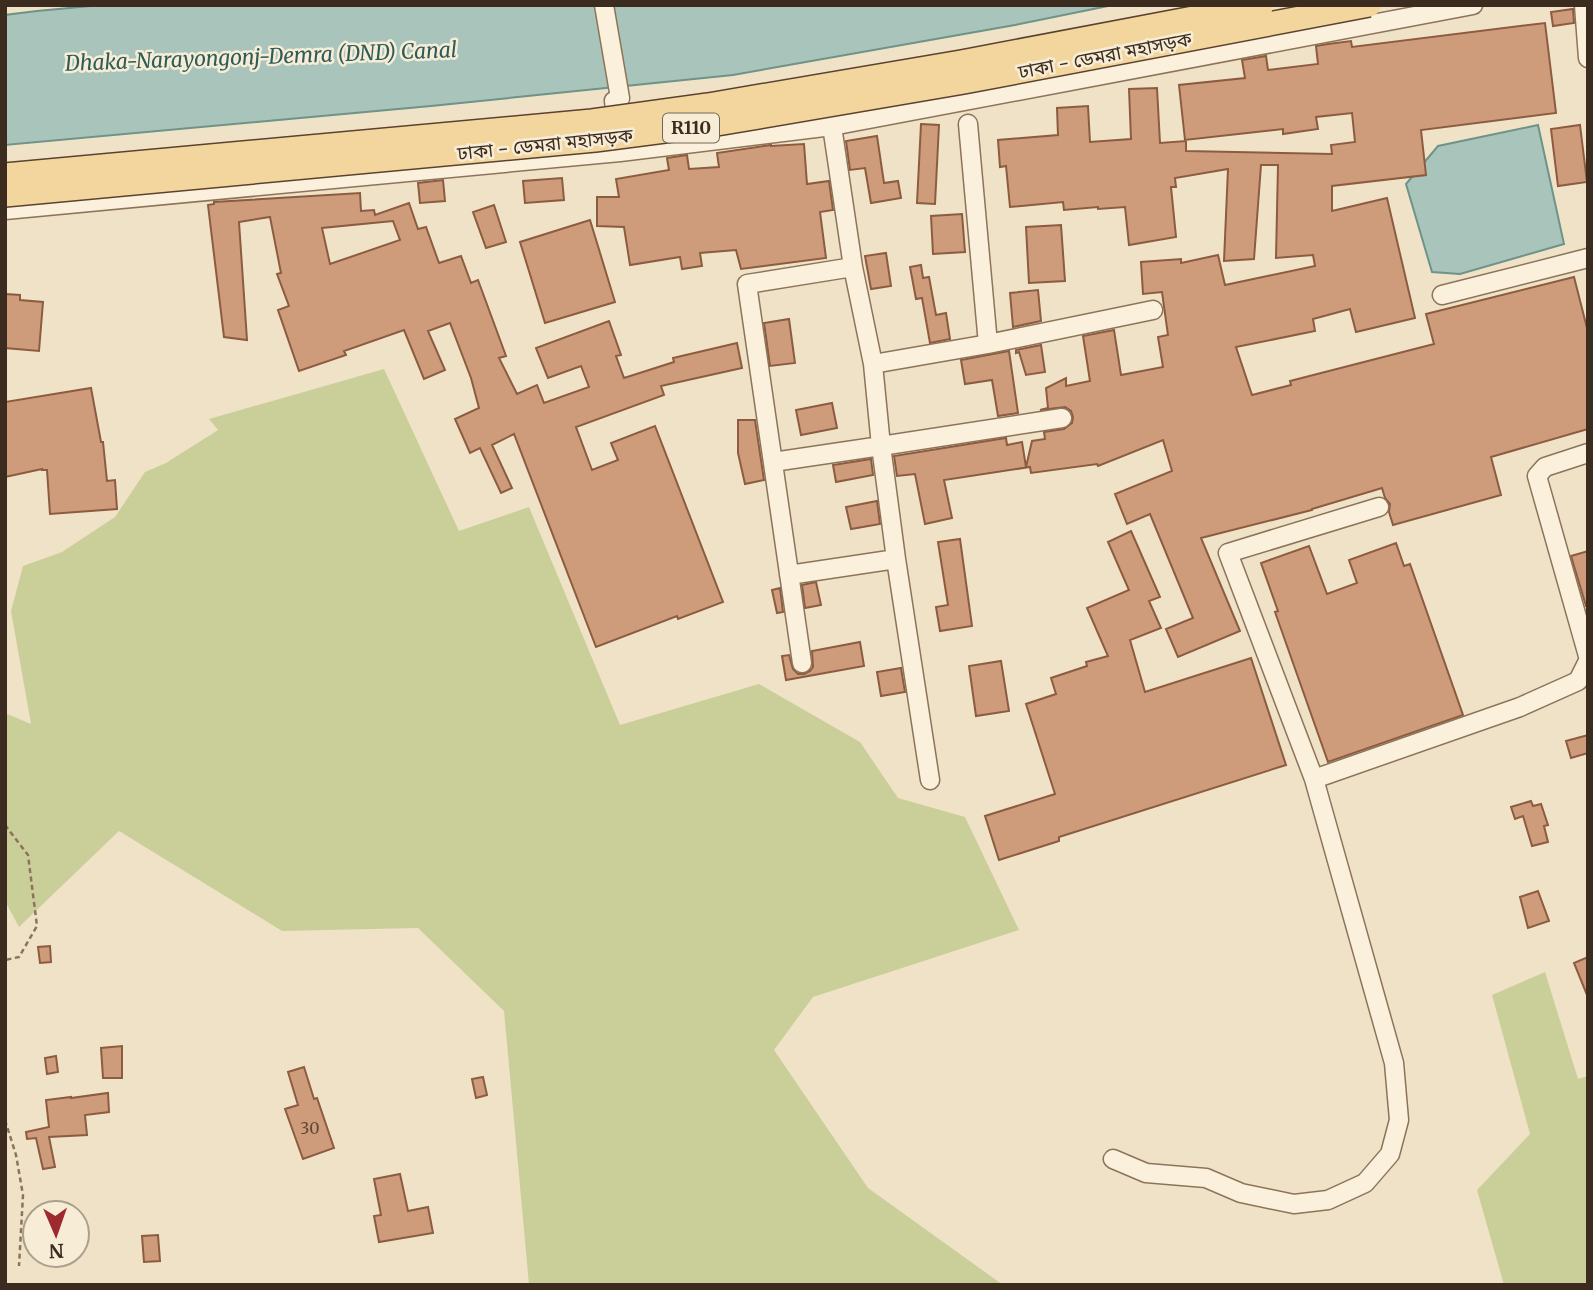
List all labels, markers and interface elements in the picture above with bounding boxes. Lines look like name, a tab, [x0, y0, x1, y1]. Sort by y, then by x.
street label: ঢাকা - ডেমরা মহাসড়ক	[1015, 26, 1194, 84]
water label: Dhaka-Narayongonj-Demra (DND) Canal	[64, 36, 457, 77]
road number: R110	[663, 113, 719, 142]
street label: ঢাকা - ডেমরা মহাসড়ক	[455, 123, 635, 165]
house number: 30	[300, 1118, 320, 1138]
north arrow	[21, 1199, 91, 1269]
text: N	[49, 1239, 65, 1263]

